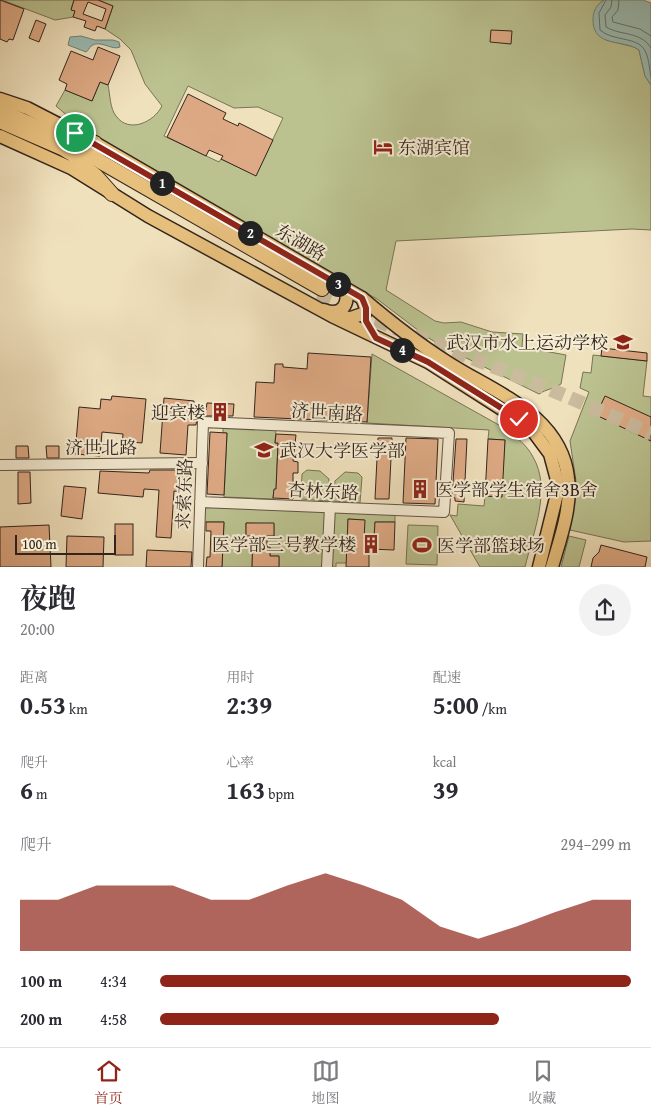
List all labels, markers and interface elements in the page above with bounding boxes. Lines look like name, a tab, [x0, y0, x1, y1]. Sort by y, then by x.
pin	[54, 112, 96, 154]
icon: arrive	[61, 119, 89, 147]
place label: 东湖宾馆	[398, 134, 470, 161]
hotel icon: 东湖宾馆	[372, 136, 394, 158]
pin: 1	[150, 170, 174, 196]
text: 1	[159, 173, 166, 193]
street label: 东湖路	[271, 217, 331, 267]
pin: 2	[238, 220, 262, 246]
text: 2	[247, 223, 254, 243]
pin: 3	[326, 272, 350, 296]
text: 3	[335, 274, 342, 294]
place label: 武汉市水上运动学校	[446, 329, 608, 356]
school or university icon: 武汉市水上运动学校	[612, 331, 634, 353]
pin: 4	[390, 338, 414, 362]
text: 4	[399, 340, 406, 360]
street label: 济世南路	[290, 397, 364, 427]
pin	[498, 398, 540, 440]
place label: 迎宾楼	[151, 399, 205, 426]
building icon: 迎宾楼	[209, 401, 231, 423]
icon: check	[505, 405, 533, 433]
street label: 济世北路	[65, 434, 137, 461]
place label: 武汉大学医学部	[279, 437, 405, 464]
school or university icon: 武汉大学医学部	[253, 439, 275, 461]
street label: 求索东路	[169, 458, 199, 530]
street label: 杏林东路	[286, 476, 360, 506]
place label: 医学部学生宿舍3B舍	[435, 476, 598, 503]
building icon: 医学部学生宿舍3B舍	[409, 478, 431, 500]
place label: 医学部三号教学楼	[212, 531, 356, 558]
scale bar	[15, 532, 116, 555]
place label: 医学部篮球场	[437, 532, 545, 559]
building icon: 医学部三号教学楼	[360, 533, 382, 555]
text: 100 m	[22, 534, 57, 554]
sports icon: 医学部篮球场	[411, 534, 433, 556]
text: 夜跑	[20, 577, 76, 618]
button: share	[579, 584, 631, 636]
text: 20:00	[20, 617, 55, 641]
text: 距离	[20, 667, 48, 687]
text: 用时	[226, 667, 254, 687]
text: 配速	[433, 667, 461, 687]
text: 0.53	[20, 687, 66, 723]
text: 2:39	[226, 687, 272, 723]
text: 5:00	[433, 687, 479, 723]
text: km	[66, 699, 88, 719]
text: /km	[479, 699, 507, 719]
text: 爬升	[20, 752, 48, 772]
text: 心率	[226, 752, 254, 772]
text: kcal	[433, 752, 457, 772]
text: 6	[20, 772, 33, 808]
text: 163	[226, 772, 265, 808]
text: 39	[433, 772, 459, 808]
text: m	[33, 784, 47, 804]
text: bpm	[265, 784, 295, 804]
text: 爬升	[20, 832, 52, 856]
text: 294–299 m	[561, 832, 631, 856]
text: 100 m	[20, 969, 62, 993]
text: 4:34	[100, 969, 127, 993]
text: 200 m	[20, 1007, 62, 1031]
text: 4:58	[100, 1007, 127, 1031]
tab: 首页	[95, 1057, 123, 1108]
tab: 地图	[312, 1057, 340, 1108]
tab: 收藏	[529, 1057, 557, 1108]

